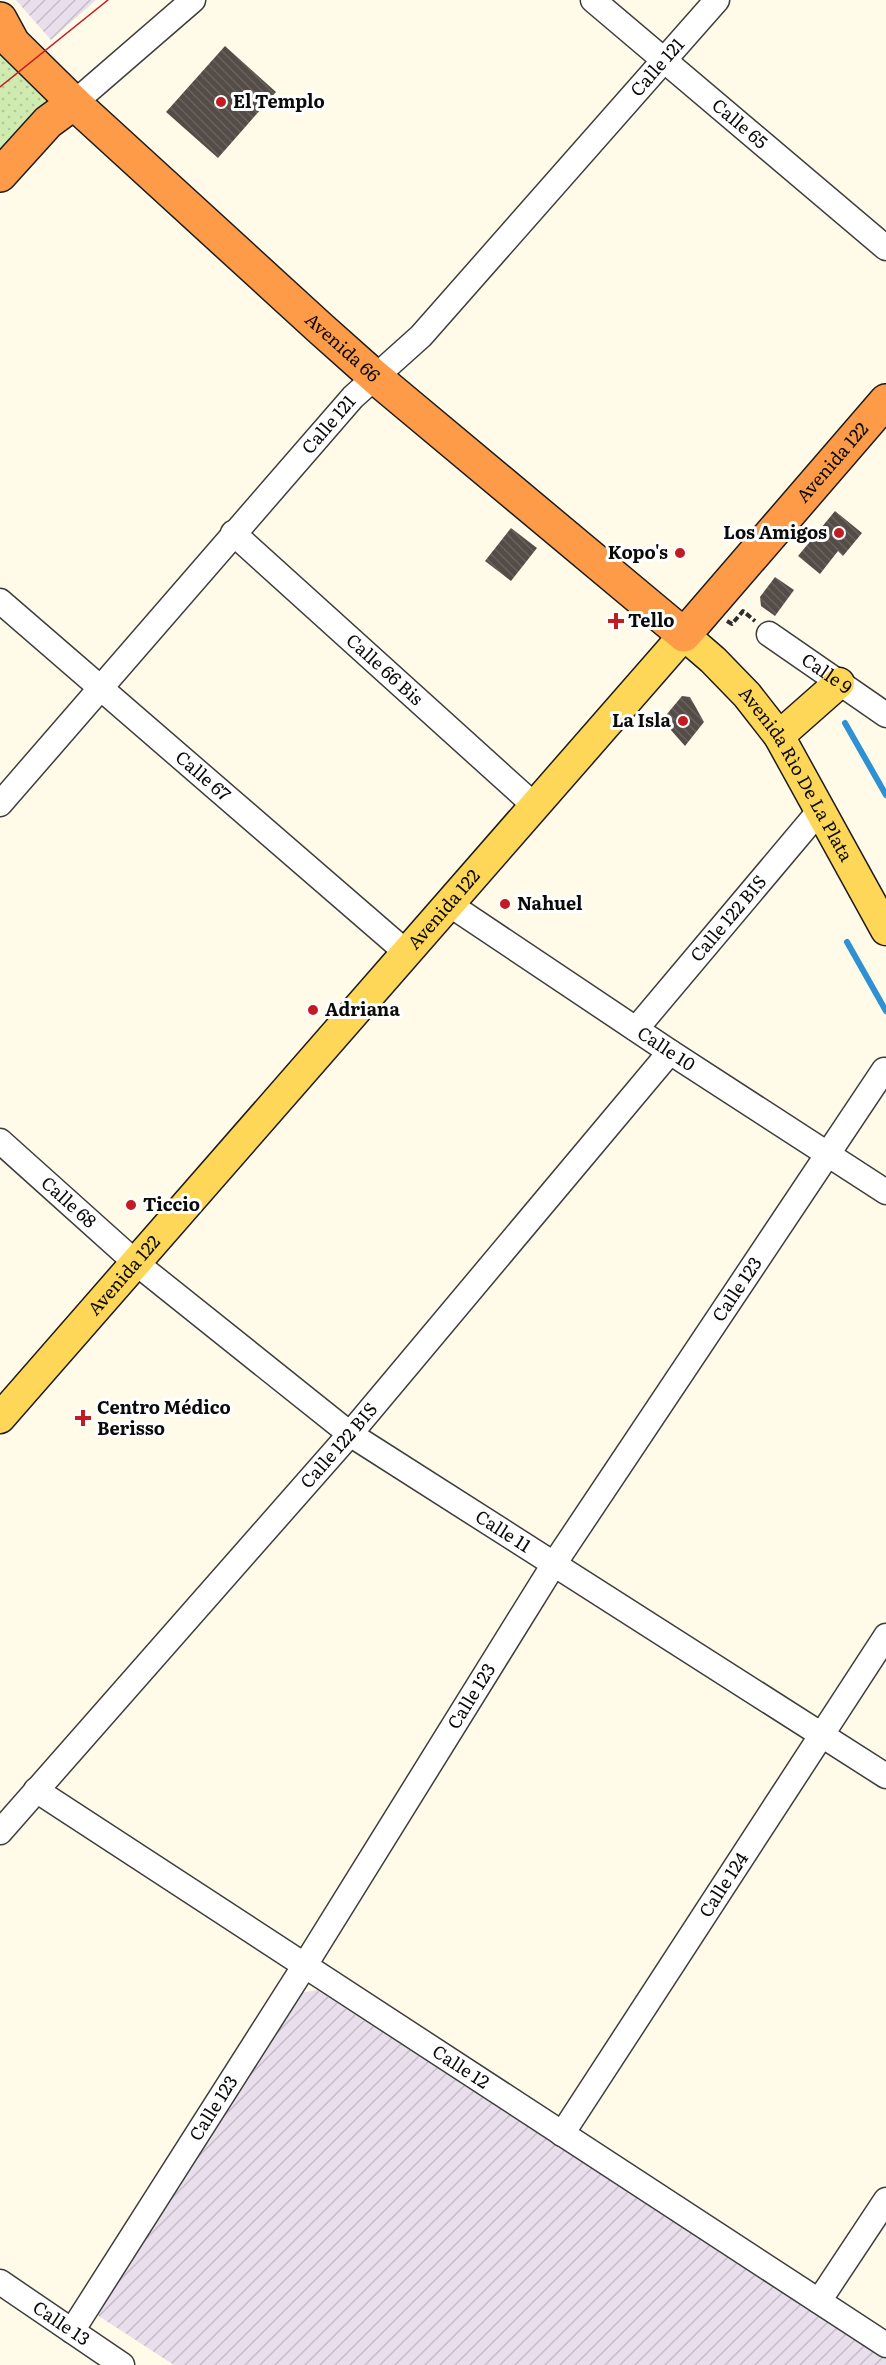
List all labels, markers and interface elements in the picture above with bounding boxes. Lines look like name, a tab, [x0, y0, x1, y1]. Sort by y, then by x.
street label: Calle 121	[623, 31, 690, 102]
place label: El Templo	[233, 87, 325, 114]
street label: Calle 65	[707, 91, 774, 154]
marker: El Templo	[214, 95, 228, 109]
street label: Avenida 66	[300, 306, 387, 388]
street label: Calle 121	[294, 388, 361, 459]
street label: Avenida 122	[789, 416, 874, 508]
place label: Los Amigos	[723, 518, 827, 545]
marker: Los Amigos	[832, 526, 846, 540]
place label: Kopo's	[608, 538, 668, 565]
marker: Kopo's	[673, 546, 687, 560]
place label: Tello	[628, 606, 675, 633]
marker: Tello	[609, 614, 623, 628]
street label: Calle 66 Bis	[341, 627, 430, 711]
street label: Calle 9	[797, 645, 858, 700]
street label: Avenida Rìo De La Plata	[733, 679, 861, 866]
place label: La Isla	[612, 706, 672, 733]
marker: La Isla	[676, 714, 690, 728]
street label: Calle 67	[170, 743, 237, 807]
street label: Avenida 122	[400, 863, 486, 955]
street label: Calle 122 BIS	[683, 868, 772, 967]
place label: Nahuel	[517, 889, 583, 916]
marker: Nahuel	[498, 897, 512, 911]
place label: Adriana	[325, 995, 400, 1022]
marker: Adriana	[306, 1003, 320, 1017]
street label: Calle 10	[632, 1019, 701, 1077]
street label: Calle 68	[36, 1169, 103, 1234]
place label: Ticcio	[143, 1190, 200, 1217]
marker: Ticcio	[124, 1198, 138, 1212]
street label: Avenida 122	[81, 1229, 166, 1321]
street label: Calle 123	[705, 1251, 768, 1327]
place label: Centro Médico Berisso	[97, 1393, 231, 1441]
street label: Calle 122 BIS	[293, 1396, 383, 1494]
marker: Centro Médico Berisso	[74, 1409, 92, 1427]
street label: Calle 11	[470, 1502, 537, 1558]
street label: Calle 123	[440, 1657, 501, 1734]
street label: Calle 124	[691, 1846, 754, 1922]
street label: Calle 12	[427, 2037, 495, 2095]
street label: Calle 123	[181, 2069, 244, 2146]
street label: Calle 13	[28, 2293, 96, 2352]

